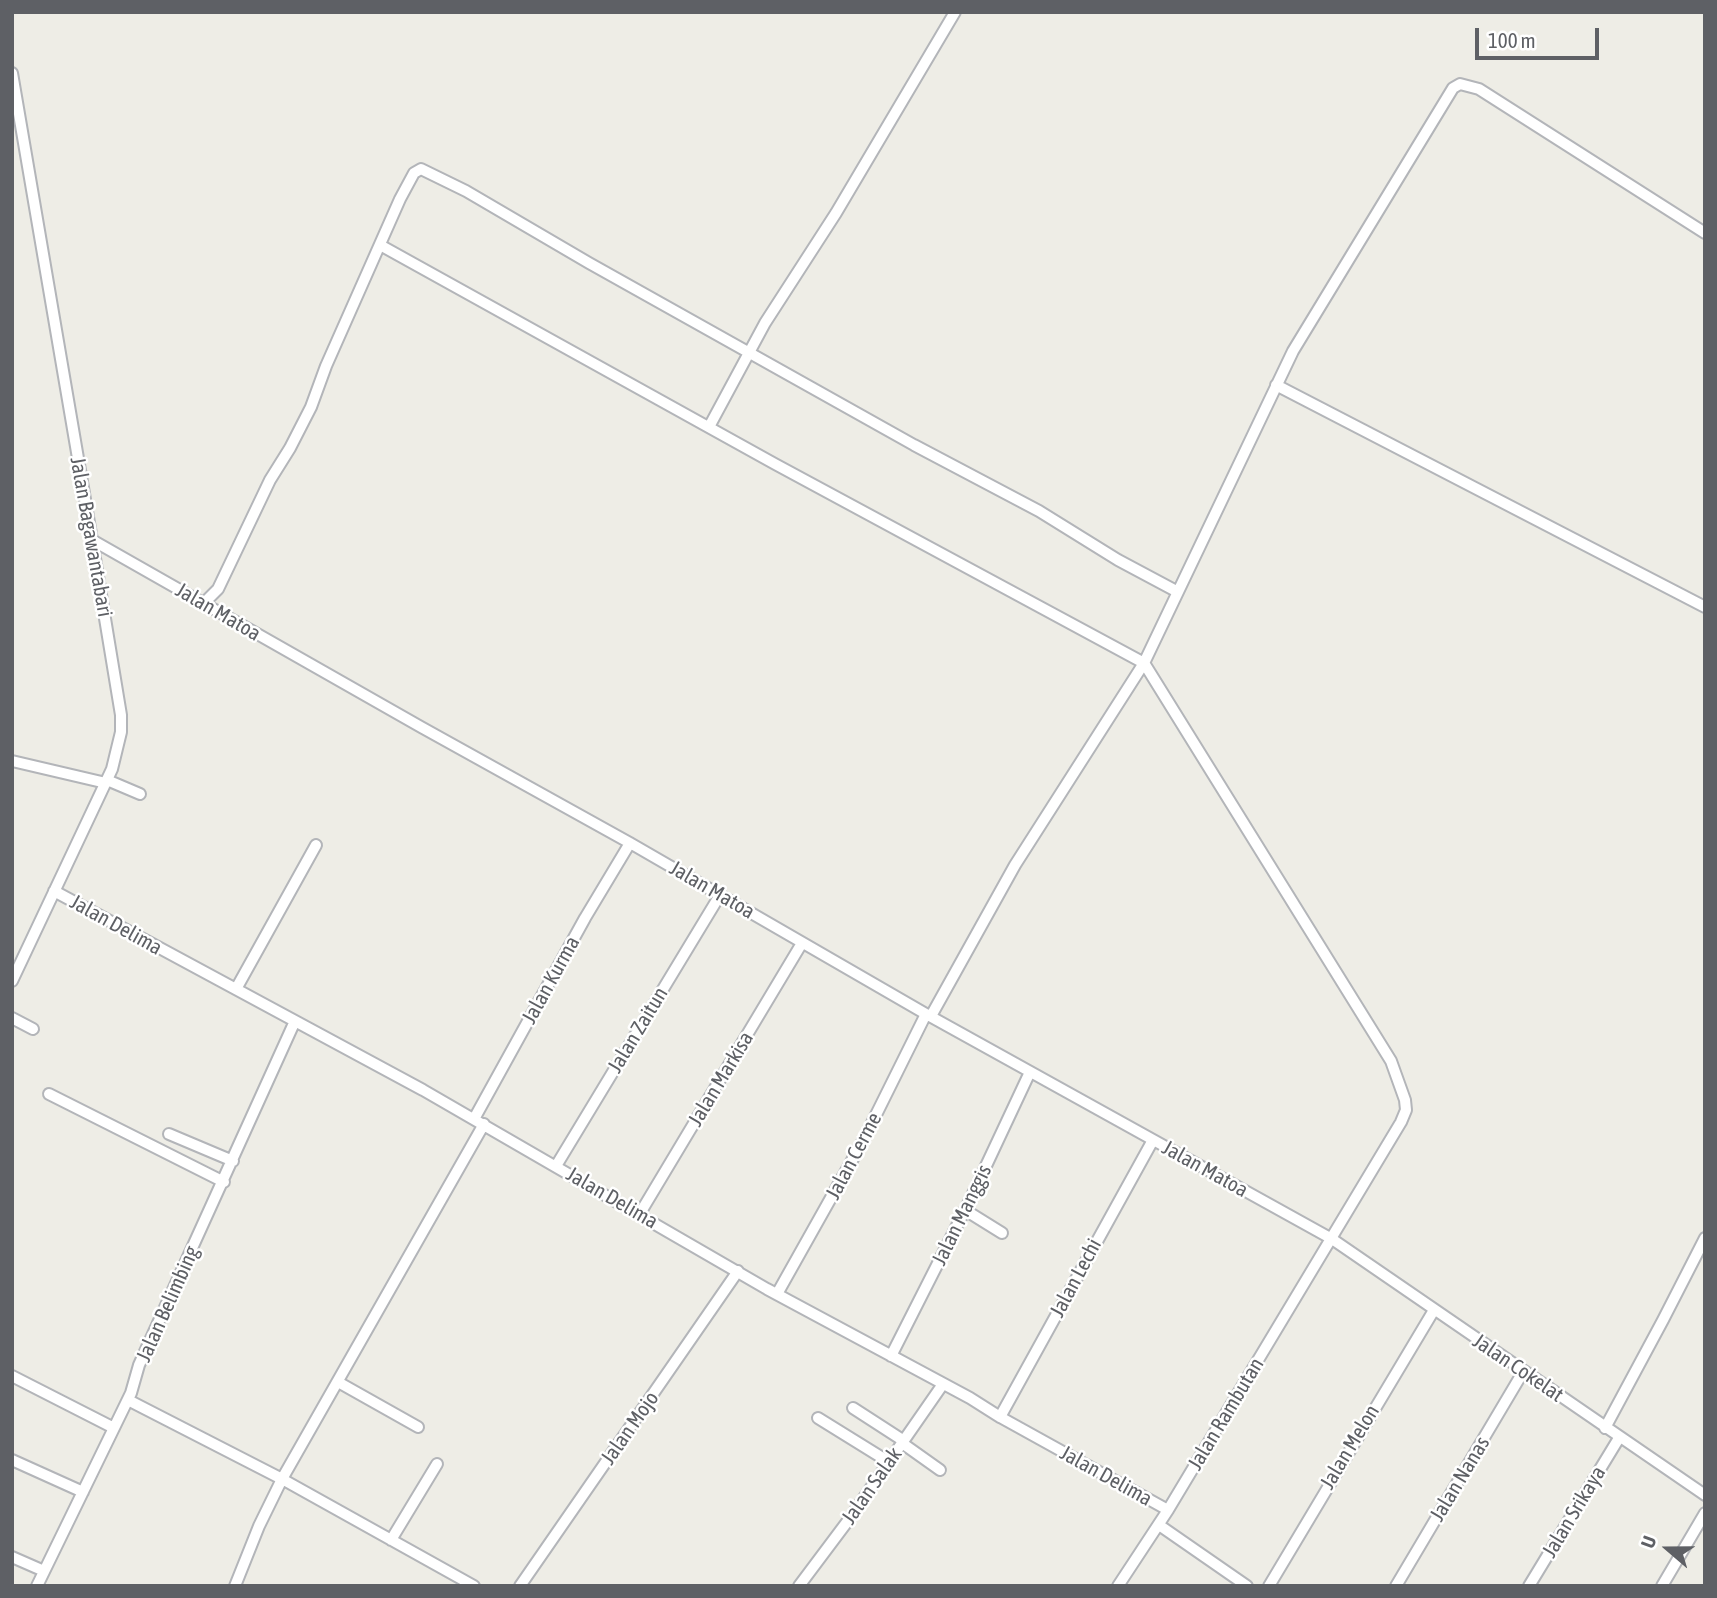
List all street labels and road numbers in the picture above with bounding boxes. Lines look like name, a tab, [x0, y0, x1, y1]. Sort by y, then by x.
street label: Jalan Bagawantabari	[65, 455, 117, 619]
street label: Jalan Matoa	[171, 578, 265, 646]
street label: Jalan Matoa	[665, 856, 759, 924]
street label: Jalan Delima	[66, 889, 166, 961]
street label: Jalan Kurma	[517, 932, 585, 1028]
street label: Jalan Zaitun	[603, 983, 673, 1077]
street label: Jalan Markisa	[683, 1027, 759, 1131]
street label: Jalan Cerme	[821, 1108, 887, 1204]
street label: Jalan Matoa	[1158, 1135, 1252, 1203]
street label: Jalan Manggis	[927, 1161, 997, 1269]
street label: Jalan Delima	[562, 1162, 662, 1234]
street label: Jalan Lechi	[1045, 1234, 1107, 1322]
street label: Jalan Belimbing	[131, 1242, 205, 1366]
street label: Jalan Cokelat	[1468, 1328, 1568, 1408]
street label: Jalan Rambutan	[1183, 1353, 1269, 1475]
street label: Jalan Mojo	[596, 1387, 664, 1469]
street label: Jalan Melon	[1315, 1400, 1385, 1494]
street label: Jalan Nanas	[1425, 1432, 1495, 1526]
street label: Jalan Delima	[1056, 1440, 1156, 1512]
street label: Jalan Salak	[836, 1443, 908, 1529]
street label: Jalan Srikaya	[1537, 1462, 1611, 1562]

